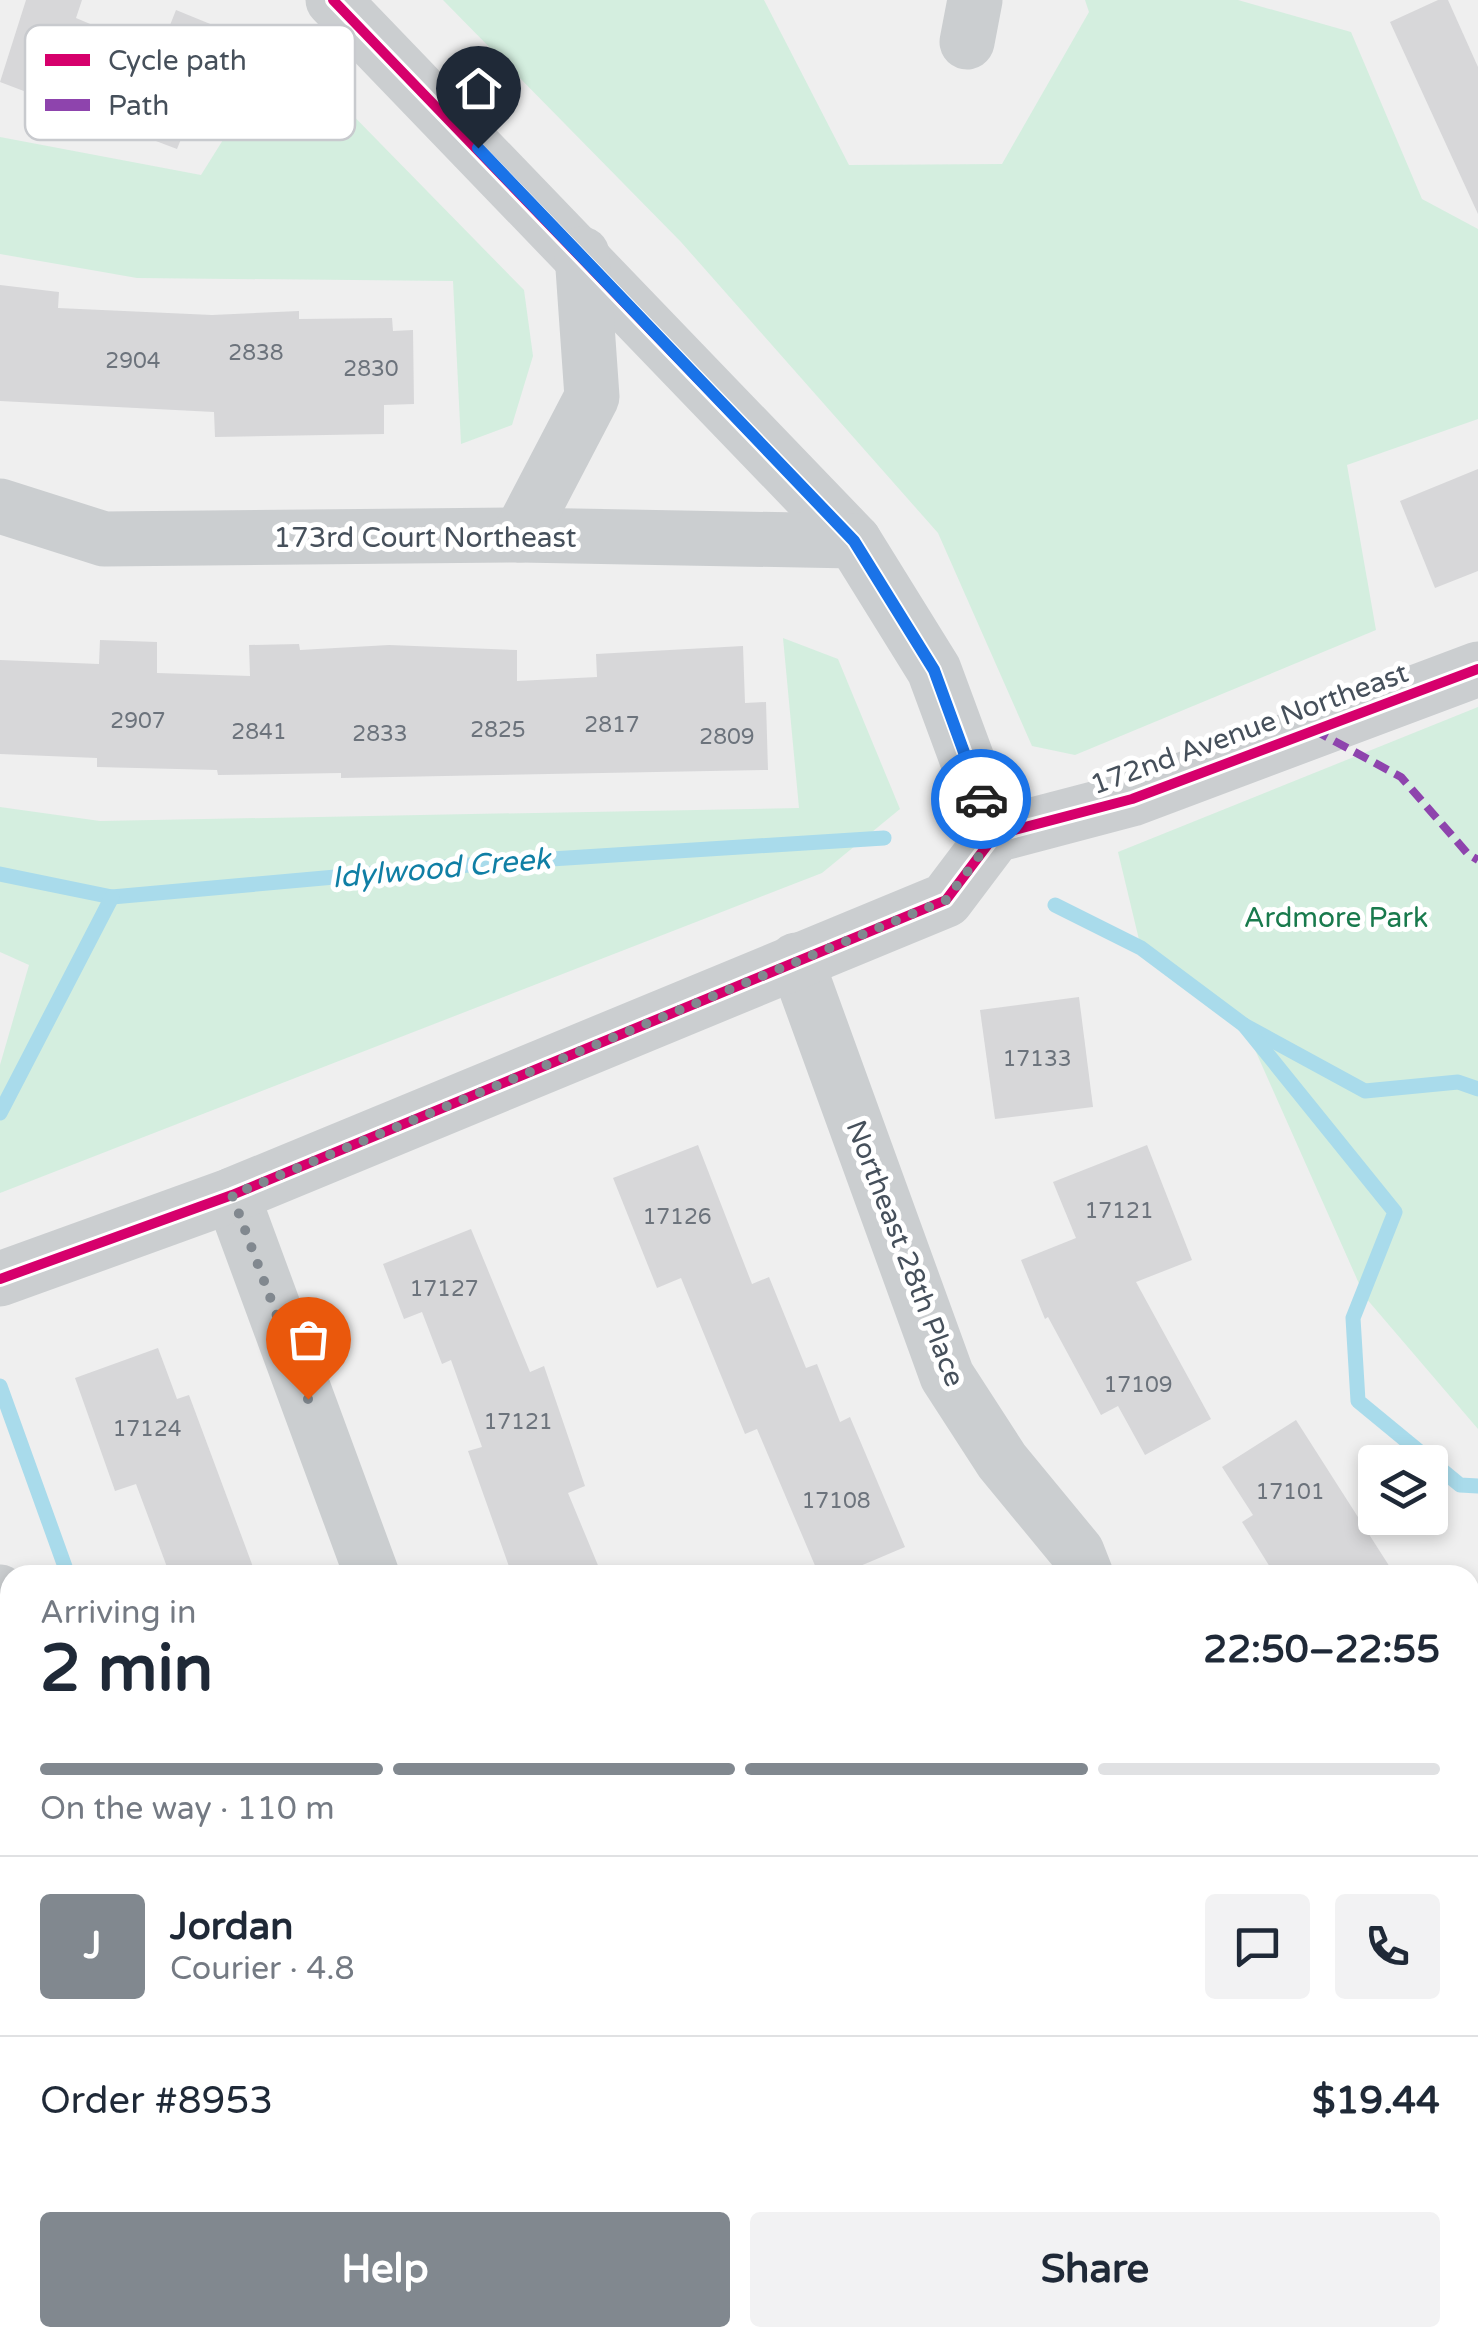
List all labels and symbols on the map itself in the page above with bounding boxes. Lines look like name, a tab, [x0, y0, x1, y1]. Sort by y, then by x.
legend	[25, 25, 355, 140]
text: Cycle path	[108, 44, 247, 78]
pin	[436, 46, 521, 149]
text: Path	[108, 89, 169, 123]
house number: 2838	[228, 340, 284, 366]
house number: 2904	[105, 348, 161, 374]
house number: 2830	[343, 356, 399, 382]
street label: 173rd Court Northeast	[274, 521, 577, 555]
street label: 172nd Avenue Northeast	[1086, 655, 1413, 802]
house number: 2907	[110, 708, 166, 734]
house number: 2817	[584, 712, 640, 738]
house number: 2825	[470, 717, 526, 743]
house number: 2841	[231, 719, 287, 745]
house number: 2833	[352, 721, 408, 747]
house number: 2809	[699, 724, 755, 750]
courier	[931, 749, 1031, 849]
water label: Idylwood Creek	[330, 840, 555, 896]
park label: Ardmore Park	[1244, 901, 1428, 935]
house number: 17133	[1002, 1046, 1072, 1072]
street label: Northeast 28th Place	[839, 1115, 972, 1391]
house number: 17121	[1084, 1198, 1154, 1224]
house number: 17126	[642, 1204, 712, 1230]
house number: 17127	[409, 1276, 479, 1302]
pin	[266, 1297, 351, 1400]
house number: 17109	[1103, 1372, 1173, 1398]
house number: 17121	[483, 1409, 553, 1435]
house number: 17124	[112, 1416, 182, 1442]
house number: 17101	[1255, 1479, 1325, 1505]
house number: 17108	[801, 1488, 871, 1514]

